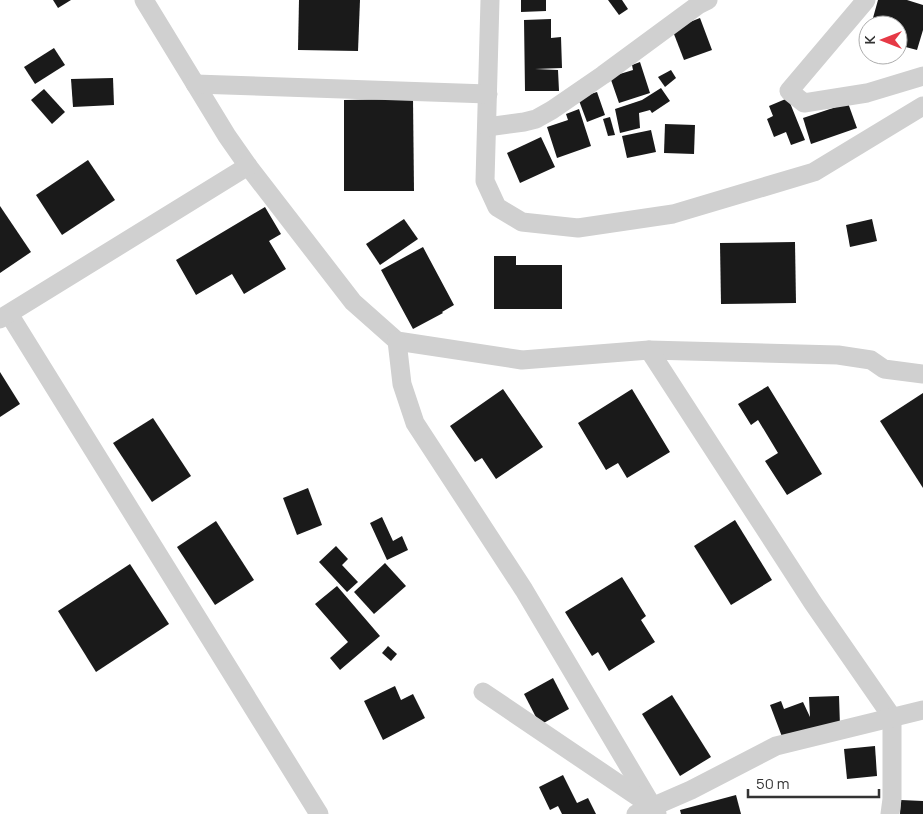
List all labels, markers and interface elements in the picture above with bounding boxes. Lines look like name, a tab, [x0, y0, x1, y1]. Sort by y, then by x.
north arrow	[858, 15, 908, 65]
text: K	[860, 35, 879, 45]
scale bar	[748, 766, 879, 798]
text: 50 m	[756, 773, 790, 794]

